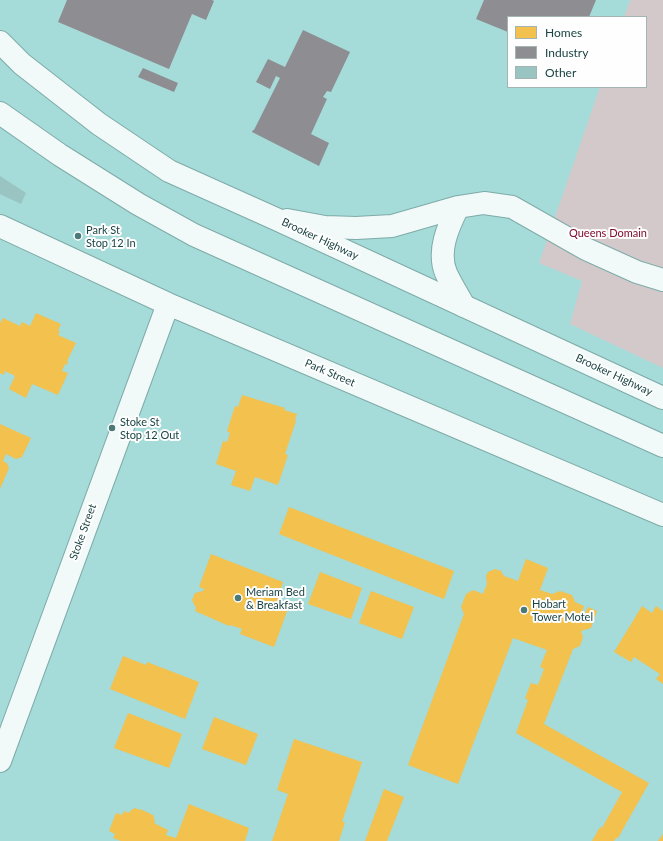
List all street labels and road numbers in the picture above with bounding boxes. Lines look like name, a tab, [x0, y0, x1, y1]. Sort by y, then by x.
street label: Brooker Highway	[279, 215, 361, 263]
street label: Brooker Highway	[573, 351, 655, 399]
street label: Park Street	[303, 357, 357, 389]
street label: Stoke Street	[67, 502, 99, 562]

